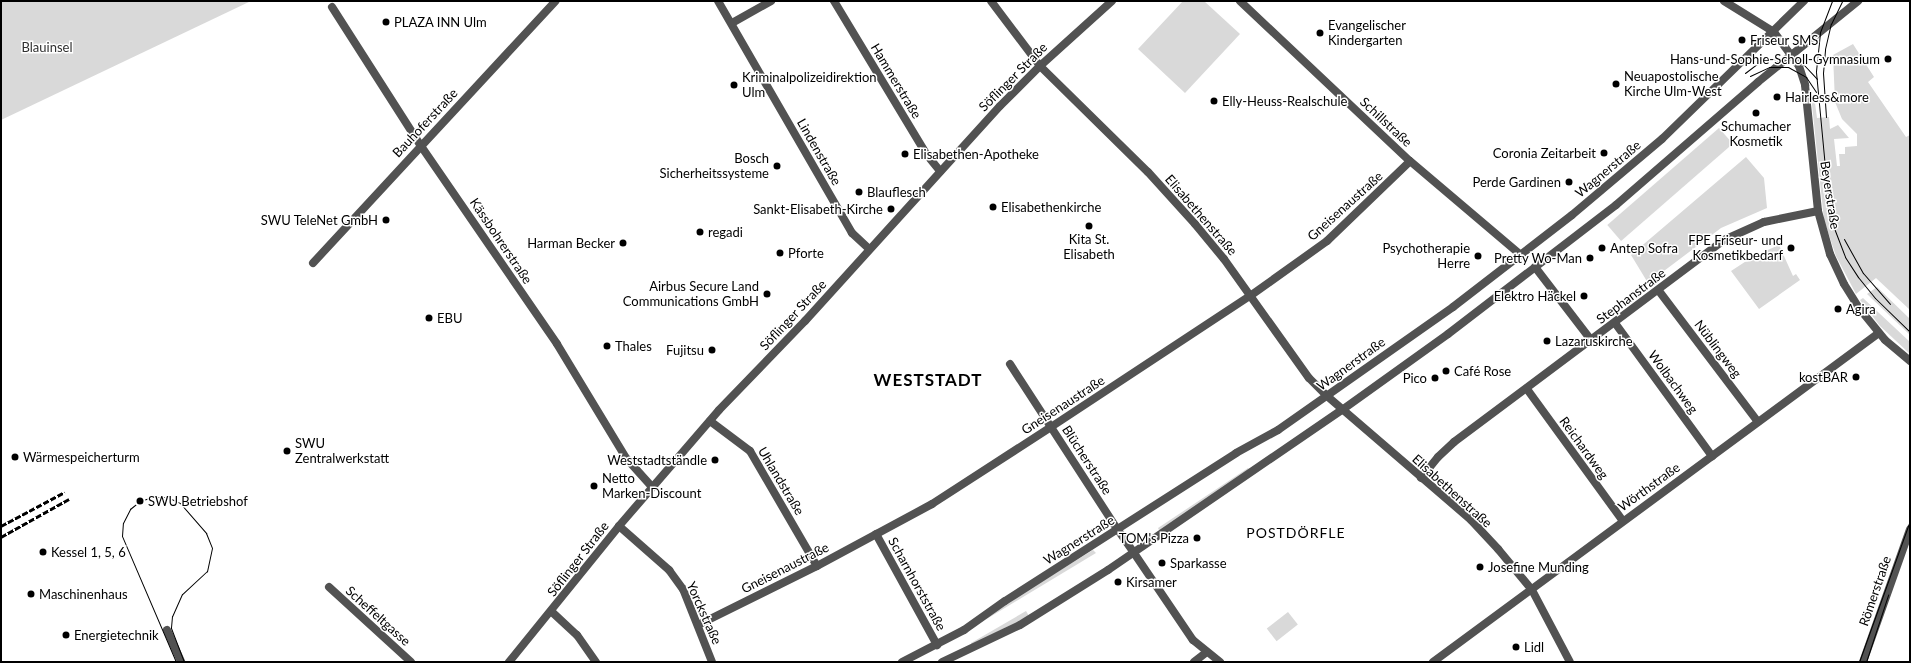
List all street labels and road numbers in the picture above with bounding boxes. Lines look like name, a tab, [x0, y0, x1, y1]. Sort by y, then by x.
street label: Söflinger Straße	[975, 39, 1051, 115]
street label: Hammerstraße	[867, 41, 925, 121]
street label: Bauhoferstraße	[389, 85, 461, 161]
street label: Schillstraße	[1357, 94, 1415, 150]
street label: Lindenstraße	[794, 116, 844, 188]
street label: Wagnerstraße	[1572, 137, 1644, 201]
street label: Beyerstraße	[1817, 160, 1843, 230]
street label: Gneisenaustraße	[1304, 168, 1386, 244]
street label: Elisabethenstraße	[1162, 172, 1240, 258]
street label: Kässbohrerstraße	[467, 195, 535, 287]
street label: Stephanstraße	[1593, 265, 1669, 327]
street label: Söflinger Straße	[756, 276, 830, 354]
street label: Nüblingweg	[1691, 317, 1745, 381]
street label: Wagnerstraße	[1314, 334, 1388, 394]
street label: Wolbachweg	[1645, 347, 1701, 417]
street label: Gneisenaustraße	[1019, 372, 1107, 438]
street label: Reichardweg	[1556, 414, 1612, 482]
street label: Blücherstraße	[1059, 422, 1115, 498]
street label: Uhlandstraße	[755, 444, 807, 518]
street label: Elisabethenstraße	[1409, 451, 1495, 531]
street label: Wörthstraße	[1615, 459, 1683, 515]
street label: Wagnerstraße	[1041, 512, 1117, 568]
street label: Söflinger Straße	[544, 518, 612, 600]
street label: Scharnhorststraße	[885, 535, 949, 633]
street label: Gneisenaustraße	[739, 539, 831, 597]
street label: Römerstraße	[1856, 554, 1894, 628]
street label: Yorckstraße	[683, 579, 725, 647]
street label: Scheffeltgasse	[342, 583, 414, 649]

